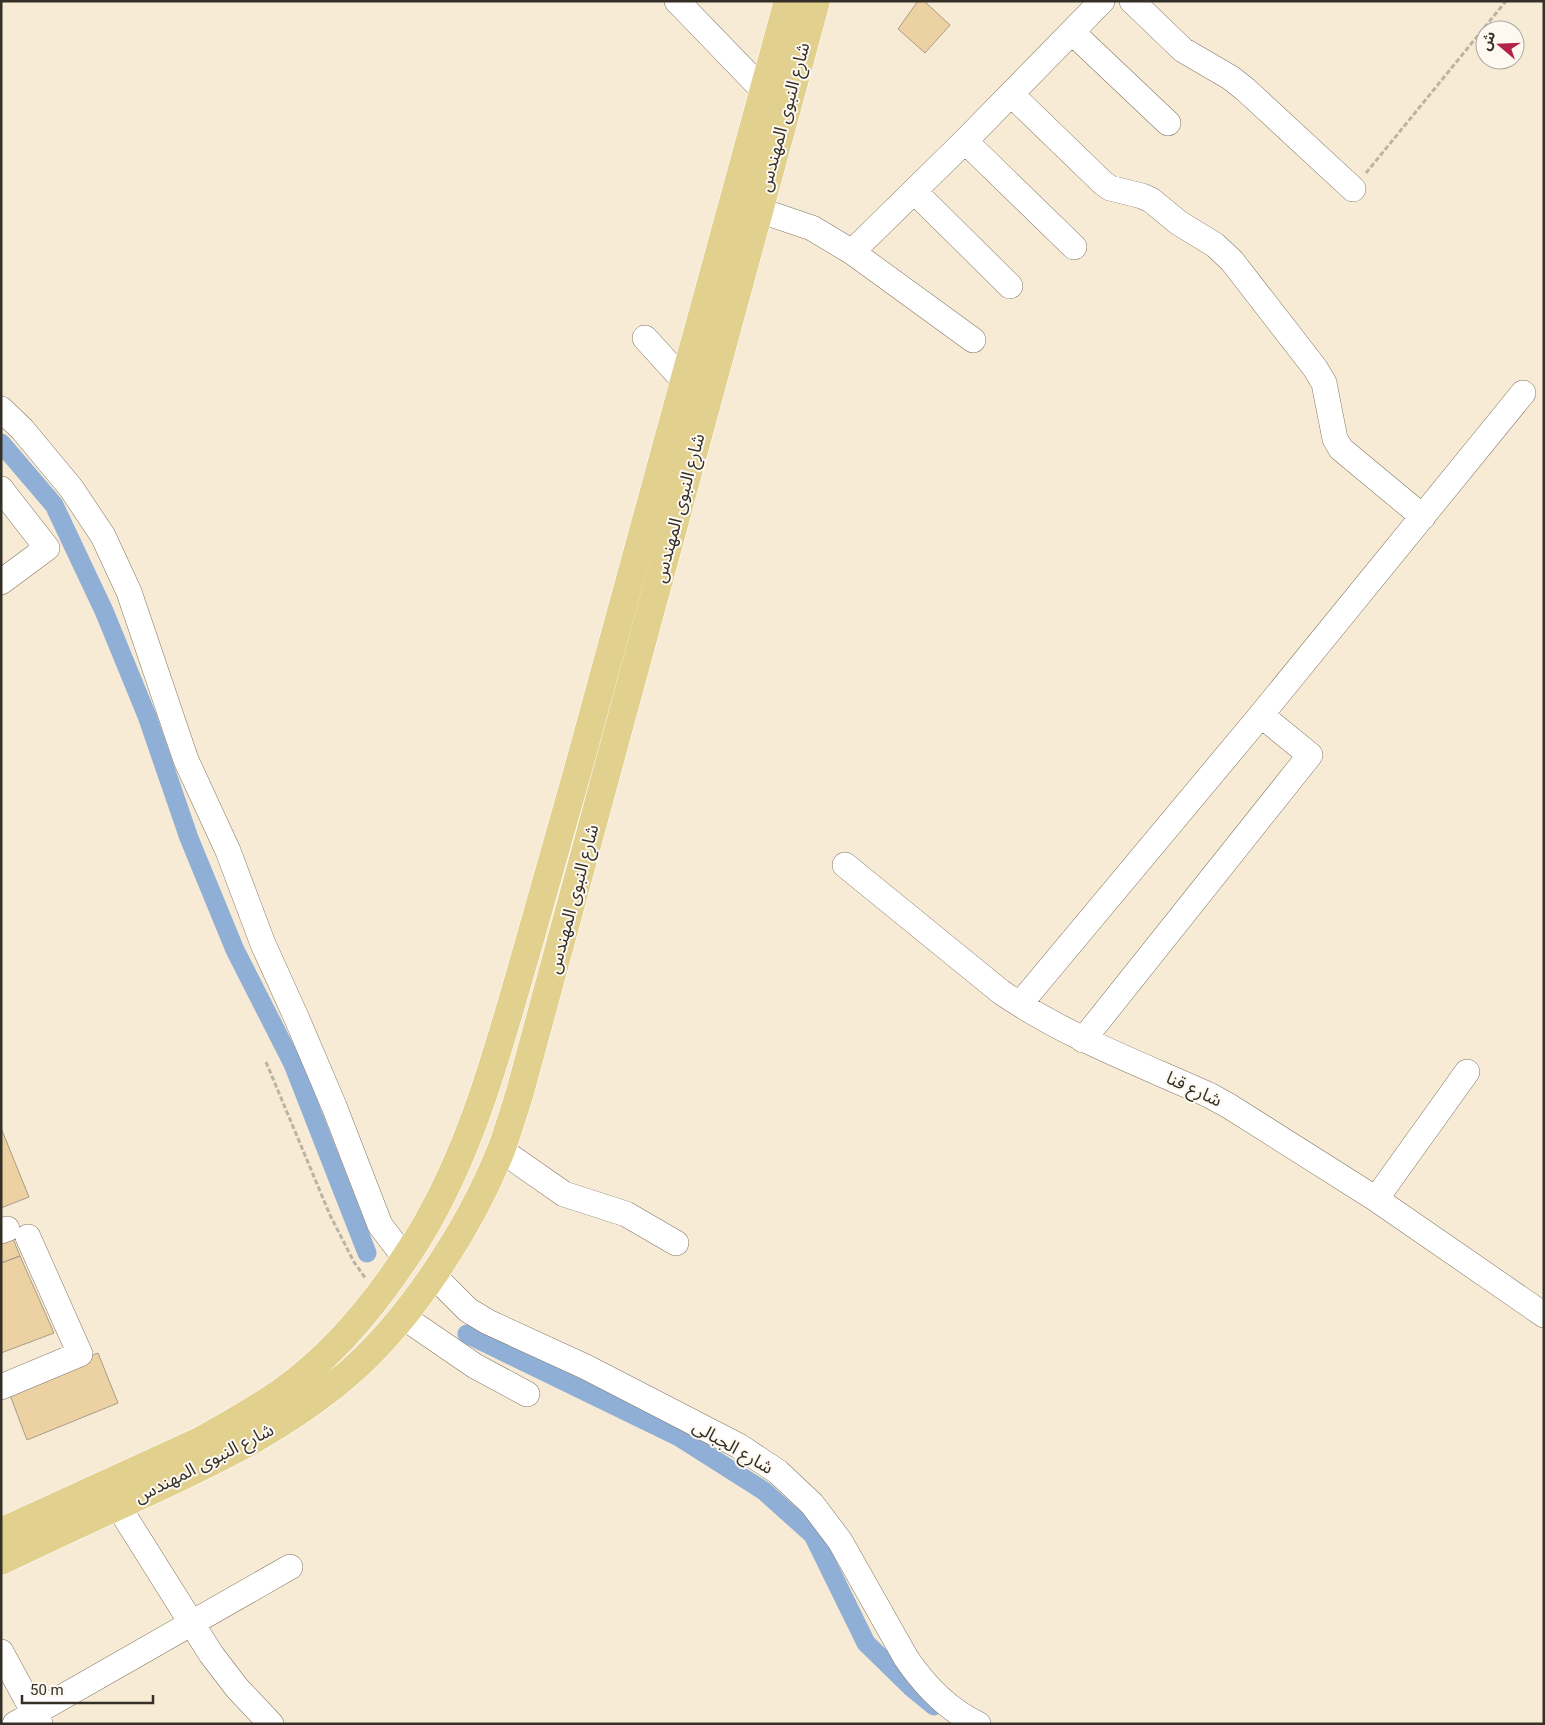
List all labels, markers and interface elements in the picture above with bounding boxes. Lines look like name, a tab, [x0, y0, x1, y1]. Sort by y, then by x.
north arrow	[1475, 20, 1525, 70]
text: ش	[1477, 29, 1498, 52]
street label: شارع النبوى المهندس	[754, 40, 817, 195]
street label: شارع النبوى المهندس	[649, 431, 712, 586]
street label: شارع النبوى المهندس	[543, 822, 606, 977]
street label: شارع قنا	[1161, 1067, 1225, 1114]
street label: شارع الجبالى	[687, 1415, 777, 1481]
street label: شارع النبوى المهندس	[131, 1418, 279, 1510]
scale bar	[22, 1672, 154, 1704]
text: 50 m	[30, 1681, 64, 1699]

